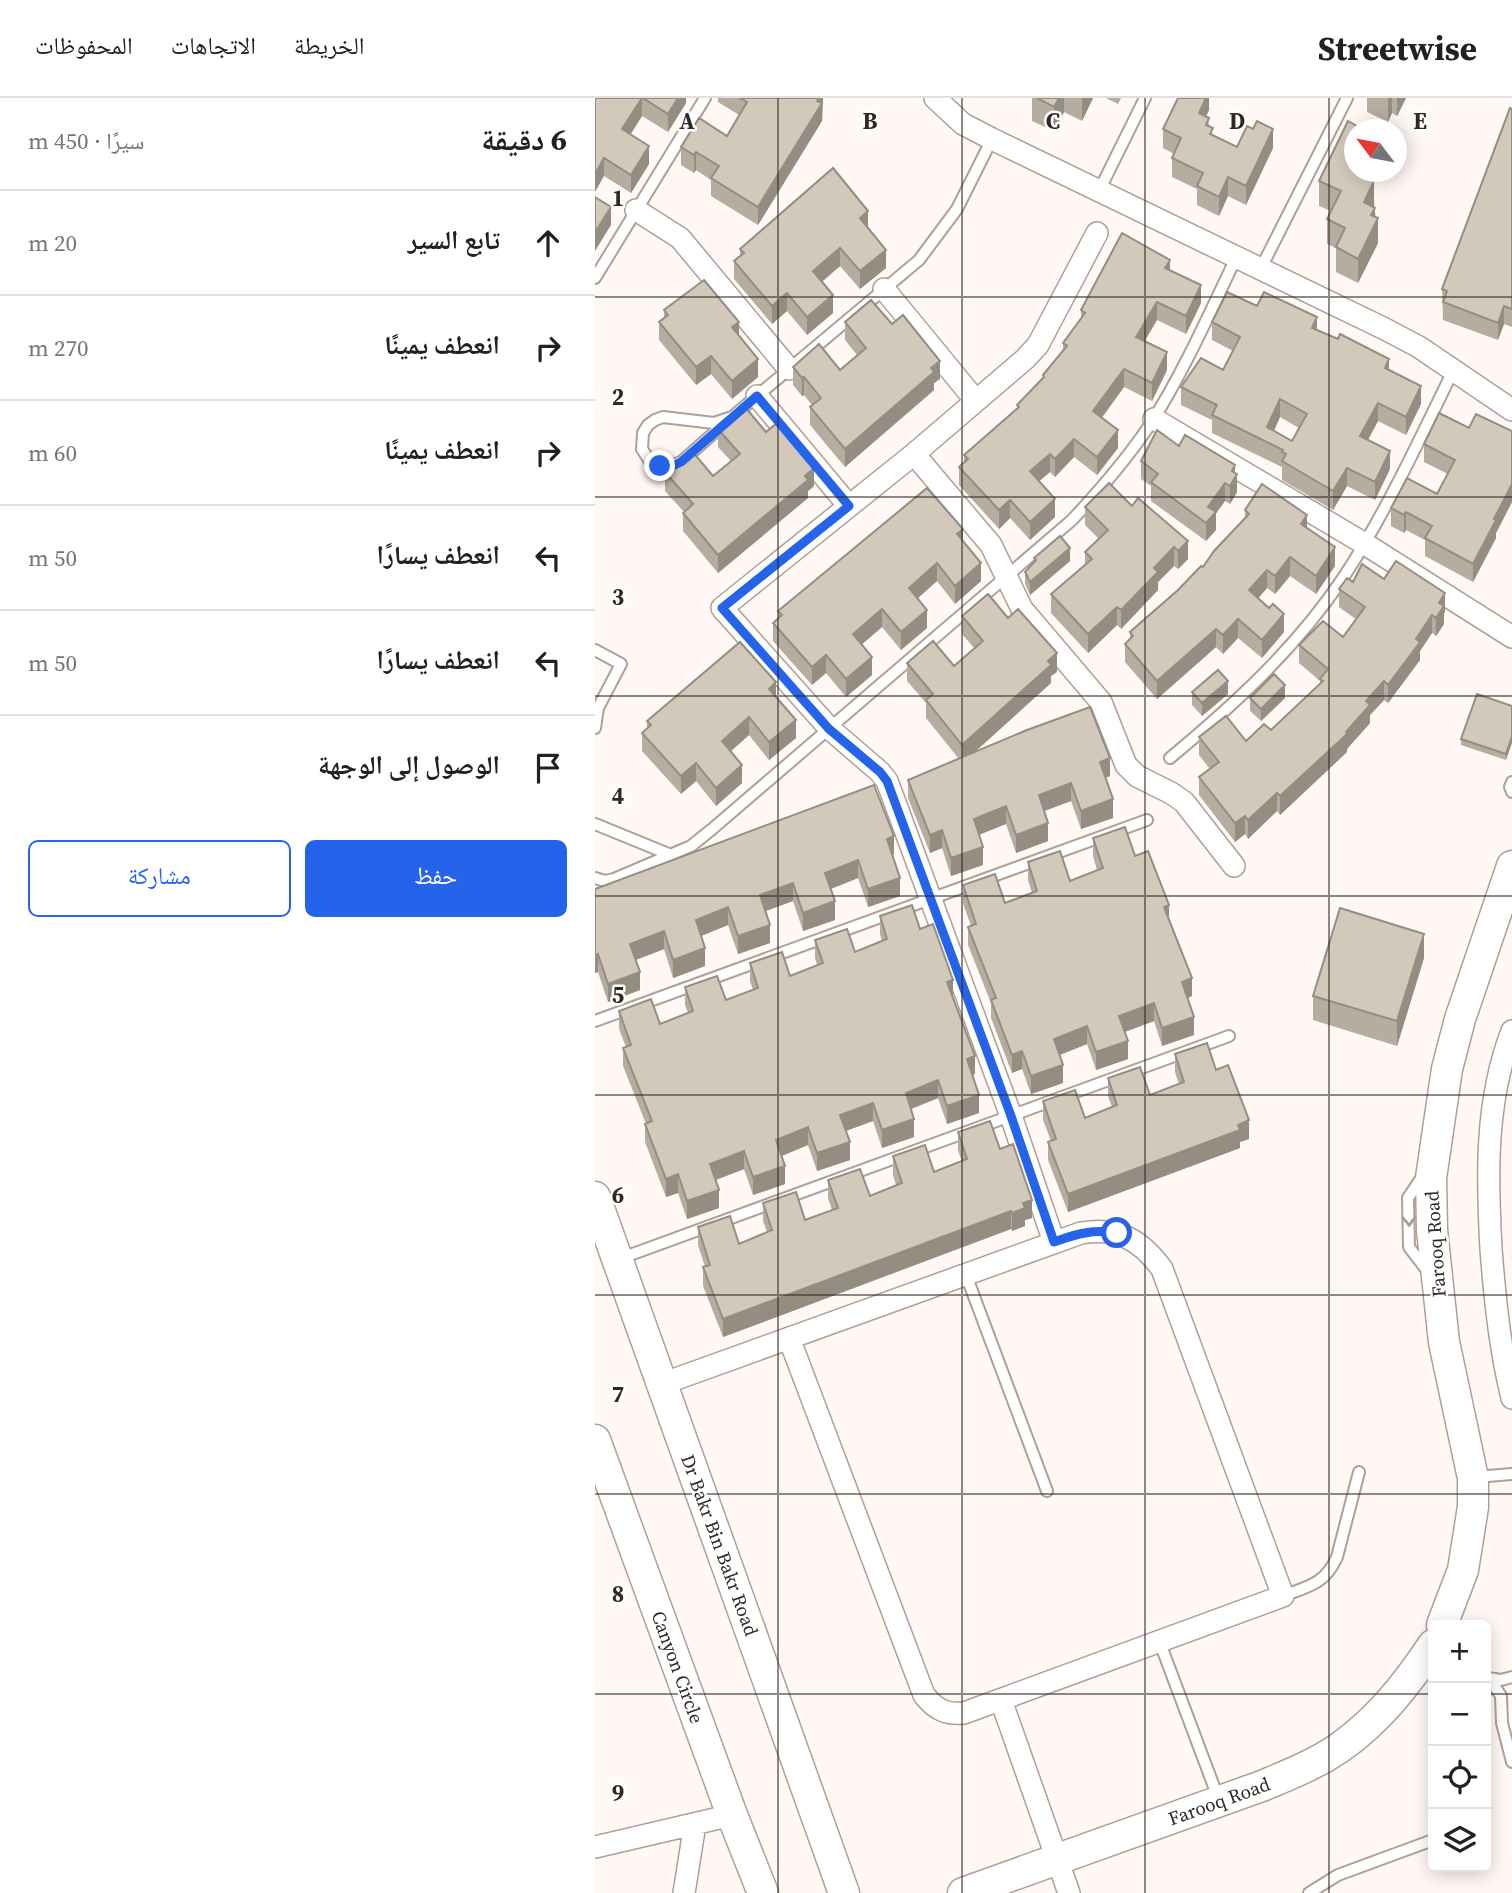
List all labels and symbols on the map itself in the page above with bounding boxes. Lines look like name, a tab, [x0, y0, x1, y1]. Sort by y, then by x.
text: A	[679, 105, 695, 137]
text: B	[863, 105, 878, 137]
text: C	[1046, 105, 1060, 137]
text: D	[1229, 105, 1245, 137]
text: E	[1413, 105, 1427, 137]
north arrow	[1344, 119, 1407, 182]
text: 1	[612, 182, 624, 214]
text: 2	[612, 381, 624, 413]
route end	[644, 450, 675, 481]
text: 3	[612, 581, 624, 613]
text: 4	[612, 780, 624, 812]
text: 5	[612, 979, 624, 1011]
text: 6	[612, 1179, 624, 1211]
street label: Farooq Road	[1418, 1190, 1452, 1298]
one-way arrow	[1401, 1216, 1416, 1227]
route start	[1101, 1217, 1132, 1248]
text: 7	[612, 1378, 624, 1410]
street label: Dr Bakr Bin Bakr Road	[675, 1451, 765, 1640]
text: 8	[612, 1578, 624, 1610]
street label: Canyon Circle	[646, 1607, 710, 1727]
street label: Farooq Road	[1164, 1770, 1274, 1831]
text: 9	[612, 1777, 624, 1809]

